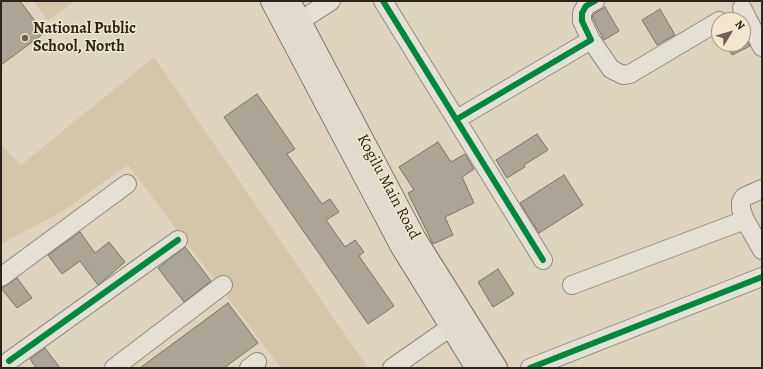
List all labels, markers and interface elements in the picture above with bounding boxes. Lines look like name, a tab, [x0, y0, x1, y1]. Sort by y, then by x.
north arrow	[711, 12, 751, 52]
text: N	[732, 17, 748, 33]
place label: National Public School, North	[33, 19, 136, 57]
marker: National Public School, North	[20, 33, 30, 43]
street label: Kogilu Main Road	[352, 131, 424, 243]

